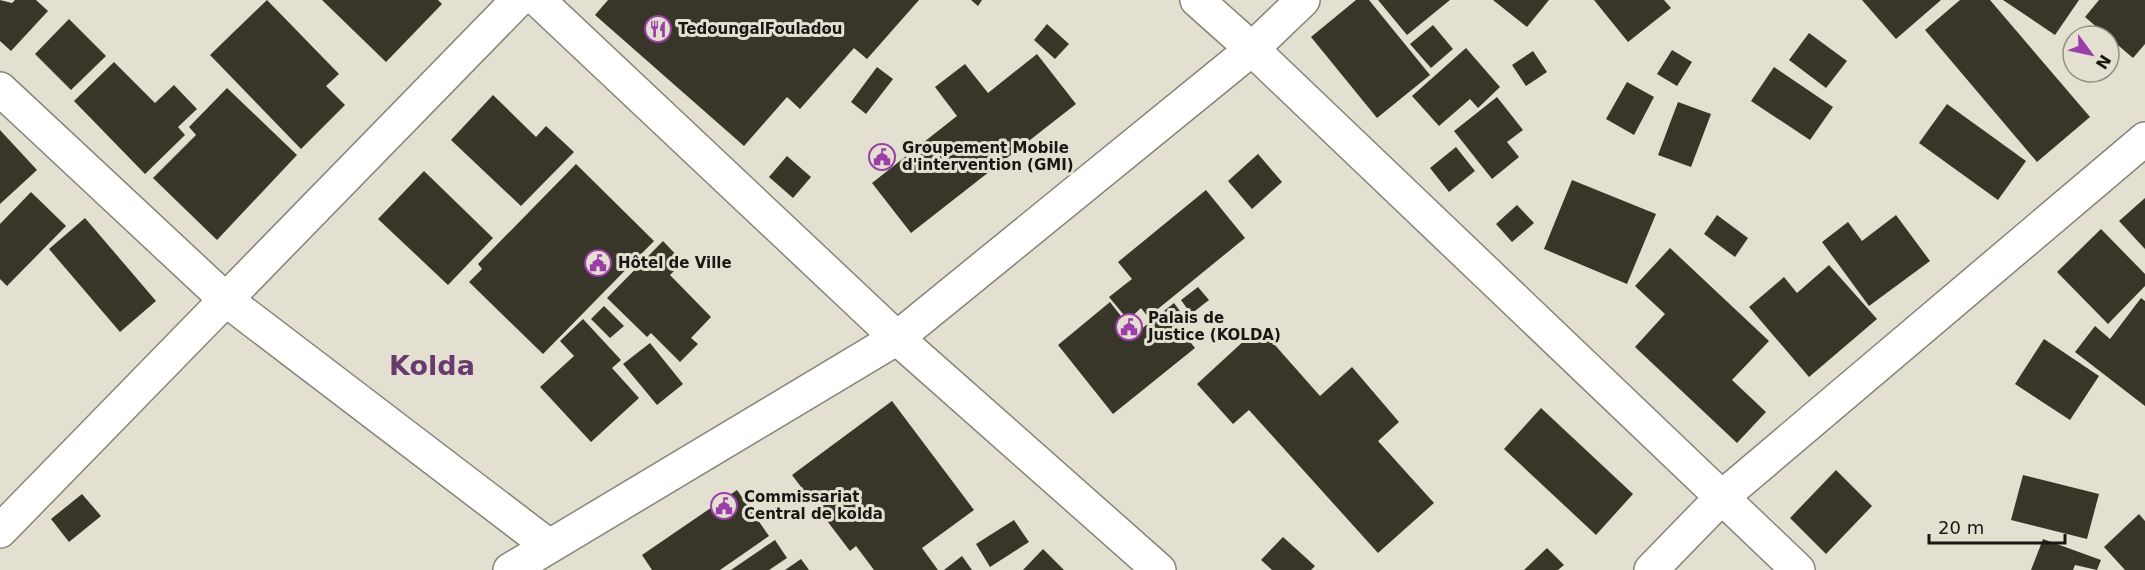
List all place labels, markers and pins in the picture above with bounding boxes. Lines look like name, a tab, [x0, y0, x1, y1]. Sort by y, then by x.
restaurant icon: TedoungalFouladou	[643, 14, 673, 44]
place label: TedoungalFouladou	[678, 20, 842, 38]
place label: Groupement Mobile d'intervention (GMI)	[902, 139, 1074, 174]
public building icon: Groupement Mobile d'intervention (GMI)	[867, 142, 897, 172]
public building icon: Hôtel de Ville	[583, 248, 613, 278]
place label: Hôtel de Ville	[618, 254, 732, 272]
place label: Palais de Justice (KOLDA)	[1147, 309, 1281, 344]
public building icon: Palais de Justice (KOLDA)	[1114, 312, 1144, 342]
place label: Commissariat Central de kolda	[744, 488, 883, 523]
public building icon: Commissariat Central de kolda	[709, 491, 739, 521]

